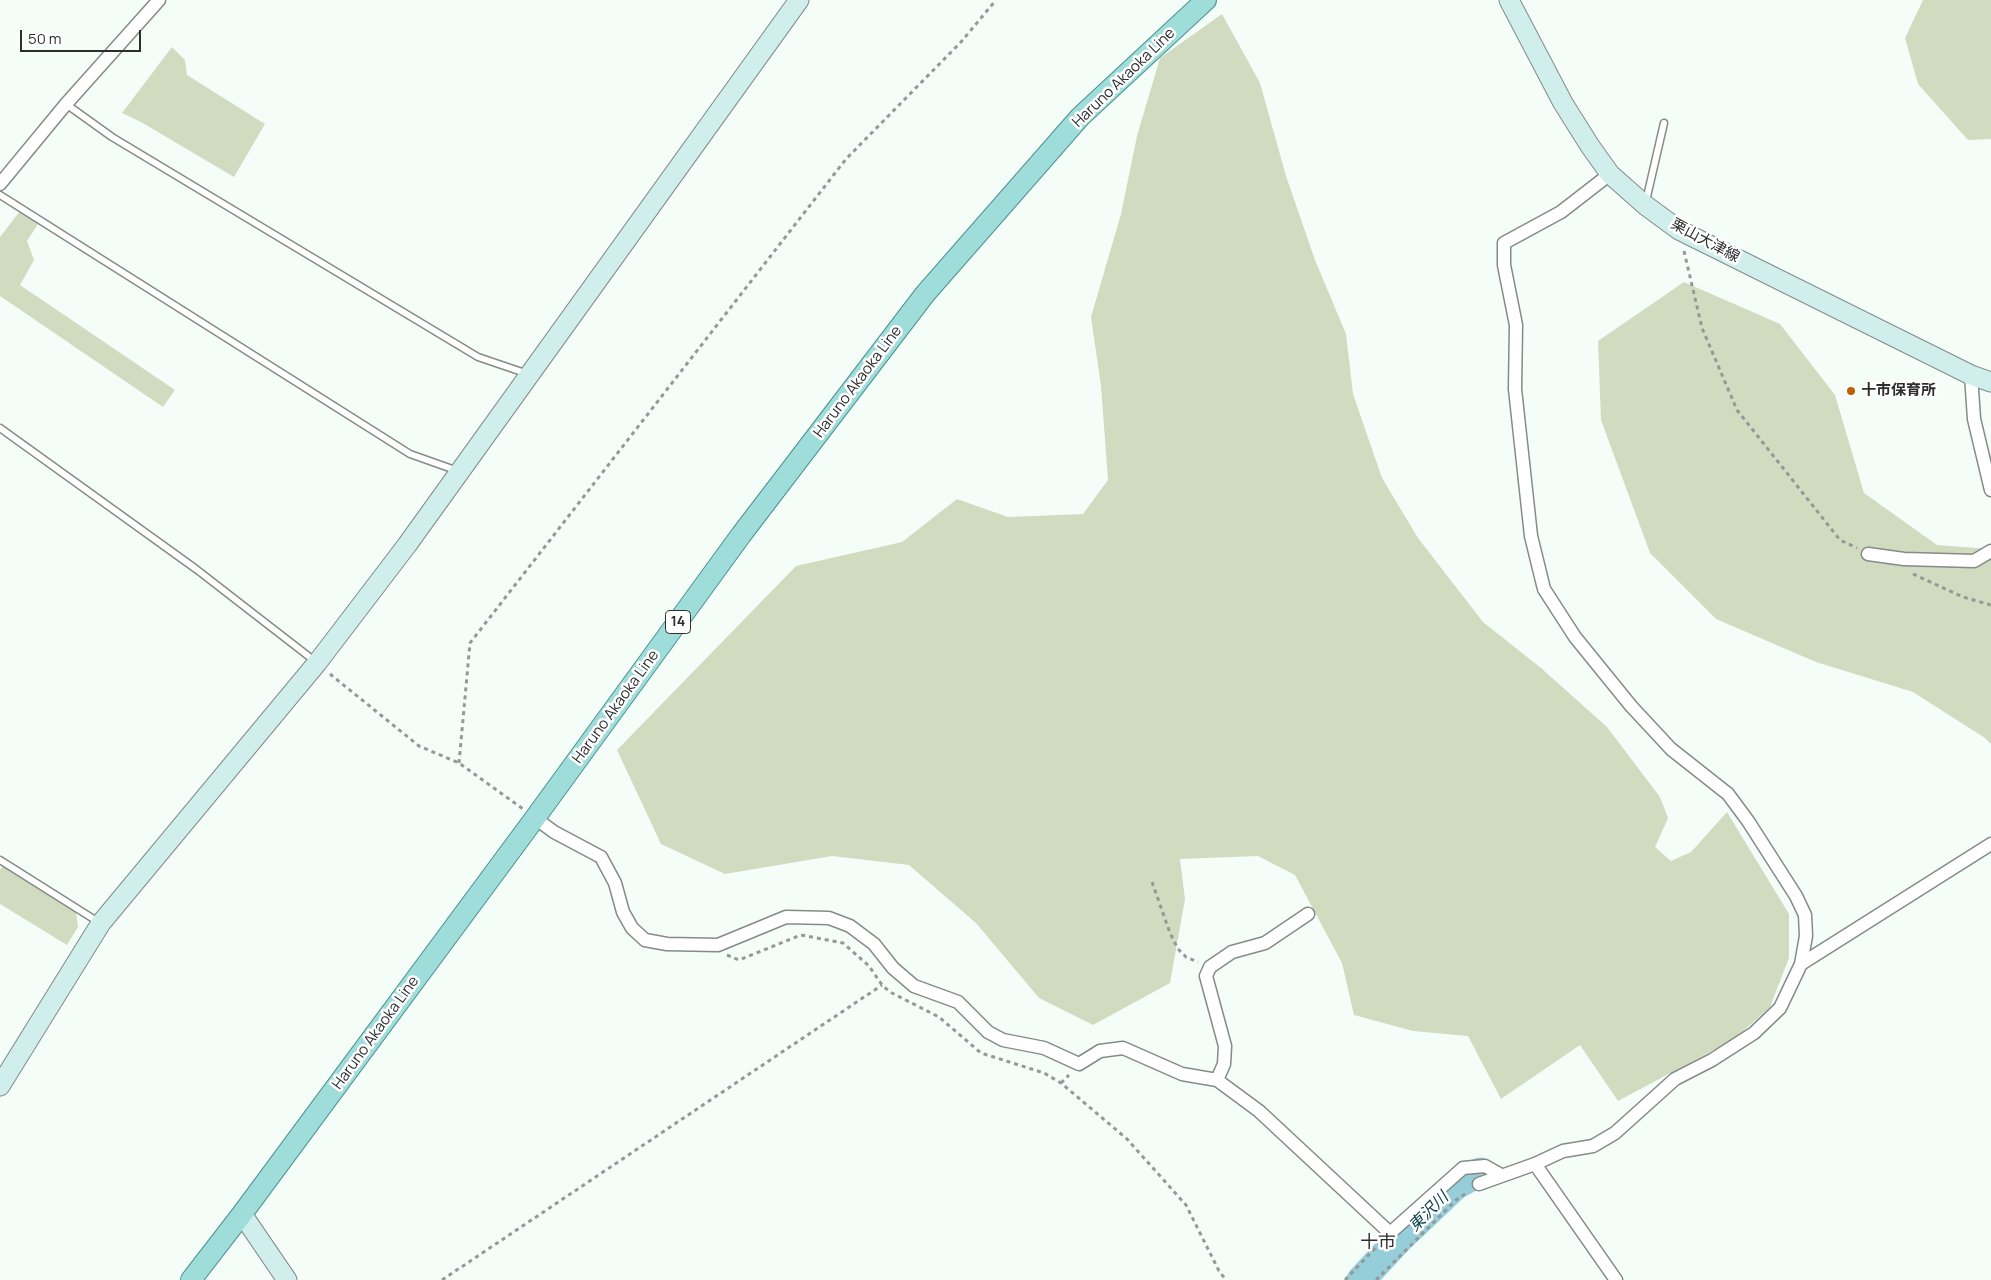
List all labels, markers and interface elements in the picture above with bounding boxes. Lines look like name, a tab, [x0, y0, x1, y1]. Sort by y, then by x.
scale bar	[22, 20, 144, 52]
street label: Haruno Akaoka Line	[1069, 25, 1179, 131]
text: 50 m	[28, 28, 62, 49]
street label: 栗山大津線	[1668, 215, 1742, 267]
street label: Haruno Akaoka Line	[810, 323, 906, 441]
place label: 十市保育所	[1861, 382, 1936, 400]
marker: 十市保育所	[1845, 385, 1857, 397]
road number: 14	[666, 610, 690, 634]
street label: Haruno Akaoka Line	[569, 647, 663, 767]
street label: Haruno Akaoka Line	[329, 973, 423, 1093]
water label: 東沢川	[1405, 1188, 1453, 1236]
district label: 十市	[1360, 1232, 1396, 1254]

